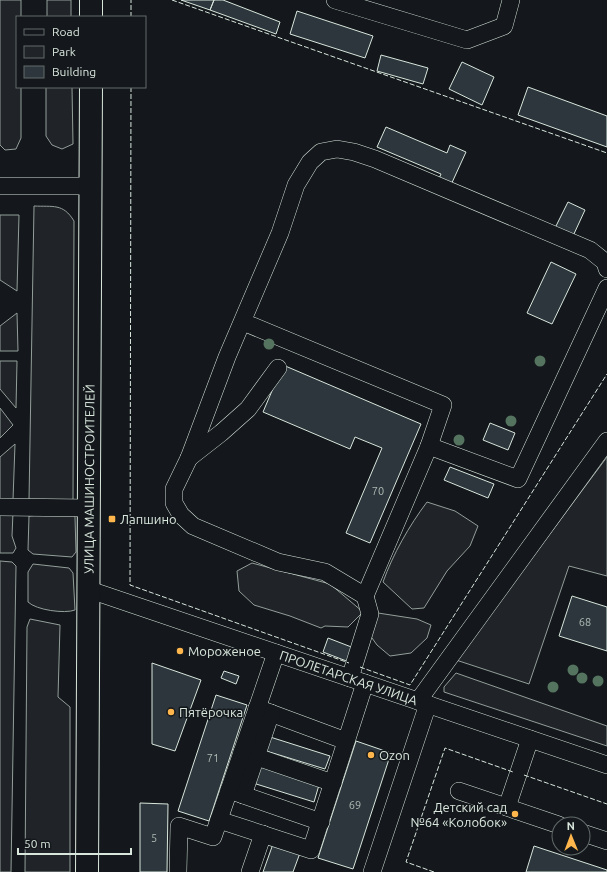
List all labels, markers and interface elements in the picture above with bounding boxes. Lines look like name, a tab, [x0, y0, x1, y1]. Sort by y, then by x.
legend	[16, 16, 146, 88]
text: Road	[52, 25, 80, 38]
text: Park	[52, 45, 76, 58]
text: Building	[52, 65, 96, 78]
street label: УЛИЦА МАШИНОСТРОИТЕЛЕЙ	[82, 384, 96, 574]
house number: 70	[372, 485, 384, 497]
place label: Лапшино	[120, 512, 177, 526]
marker: Лапшино	[107, 514, 117, 524]
house number: 68	[579, 616, 591, 628]
place label: Мороженое	[188, 644, 261, 658]
marker: Мороженое	[175, 646, 185, 656]
street label: ПРОЛЕТАРСКАЯ УЛИЦА	[278, 648, 420, 708]
place label: Пятёрочка	[179, 705, 243, 719]
marker: Пятёрочка	[166, 707, 176, 717]
place label: Ozon	[379, 748, 410, 762]
marker: Ozon	[366, 750, 376, 760]
house number: 71	[207, 752, 219, 764]
house number: 69	[349, 799, 361, 811]
place label: Детский сад №64 «Колобок»	[410, 800, 507, 829]
marker: Детский сад №64 «Колобок»	[510, 809, 520, 819]
north arrow	[551, 816, 591, 856]
text: N	[567, 820, 575, 832]
scale bar	[18, 830, 131, 856]
house number: 5	[151, 832, 157, 844]
text: 50 m	[24, 837, 51, 850]

